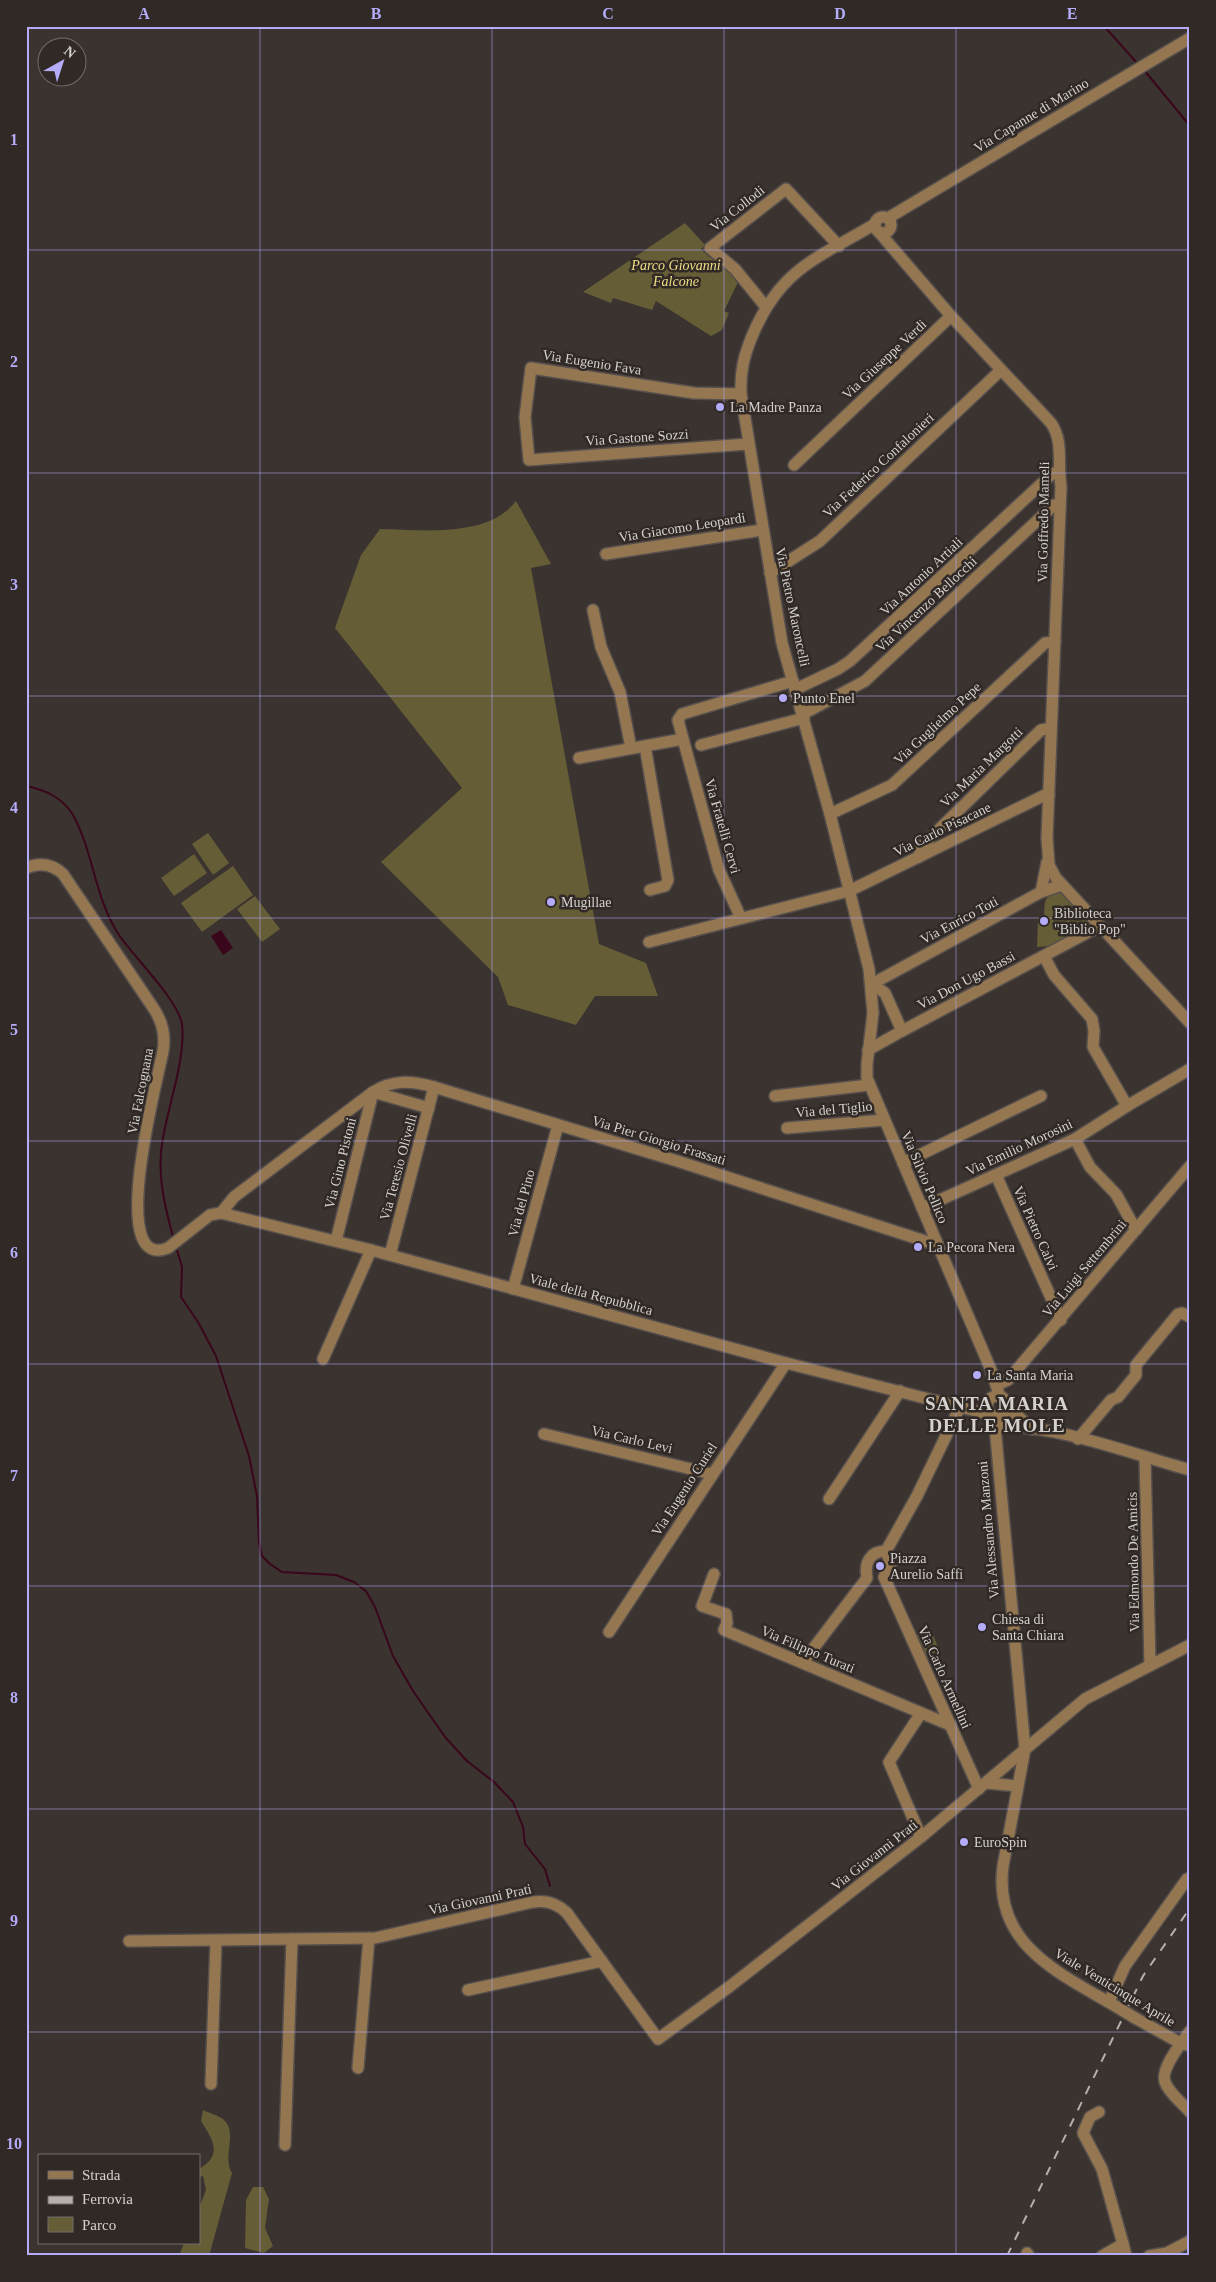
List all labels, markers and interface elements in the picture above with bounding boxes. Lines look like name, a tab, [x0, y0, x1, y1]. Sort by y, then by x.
text: A	[138, 5, 150, 22]
text: B	[371, 5, 382, 22]
text: C	[602, 5, 614, 22]
text: D	[834, 5, 846, 22]
text: E	[1067, 5, 1077, 22]
north arrow	[38, 38, 88, 88]
text: N	[61, 43, 79, 61]
street label: Via Capanne di Marino	[971, 75, 1091, 156]
text: 1	[10, 131, 18, 148]
street label: Via Collodi	[707, 182, 768, 234]
park label: Parco Giovanni Falcone	[630, 258, 721, 289]
street label: Via Giuseppe Verdi	[839, 317, 930, 402]
street label: Via Eugenio Fava	[541, 347, 643, 378]
text: 2	[10, 353, 18, 370]
place label: La Madre Panza	[730, 400, 823, 415]
marker: La Madre Panza	[714, 401, 726, 413]
street label: Via Federico Confalonieri	[820, 410, 937, 521]
street label: Via Gastone Sozzi	[585, 426, 689, 449]
street label: Via Goffredo Mameli	[1035, 461, 1052, 583]
street label: Via Giacomo Leopardi	[618, 510, 747, 545]
street label: Via Antonio Artiali	[877, 534, 966, 618]
street label: Via Pietro Maroncelli	[773, 546, 812, 668]
street label: Via Vincenzo Bellocchi	[873, 554, 980, 655]
text: 3	[10, 576, 18, 593]
street label: Via Guglielmo Pepe	[891, 679, 984, 768]
place label: Punto Enel	[793, 691, 855, 706]
marker: Punto Enel	[777, 692, 789, 704]
street label: Via Maria Margotti	[937, 724, 1026, 810]
street label: Via Fratelli Cervi	[702, 777, 743, 875]
text: 4	[10, 799, 18, 816]
street label: Via Carlo Pisacane	[891, 799, 993, 860]
street label: Via Enrico Toti	[918, 894, 1001, 947]
place label: Mugillae	[561, 895, 612, 910]
marker: Mugillae	[545, 896, 557, 908]
place label: Biblioteca "Biblio Pop"	[1054, 906, 1126, 937]
marker: Biblioteca "Biblio Pop"	[1038, 915, 1050, 927]
street label: Via Don Ugo Bassi	[915, 948, 1018, 1013]
text: 5	[10, 1021, 18, 1038]
street label: Via Falcognana	[125, 1046, 156, 1135]
street label: Via del Tiglio	[795, 1099, 873, 1120]
street label: Via Teresio Olivelli	[377, 1112, 420, 1222]
street label: Via Pier Giorgio Frassati	[590, 1113, 728, 1168]
street label: Via Gino Pistoni	[322, 1116, 359, 1210]
street label: Via Emilio Morosini	[964, 1116, 1075, 1179]
street label: Via Silvio Pellico	[898, 1129, 951, 1226]
street label: Via del Pino	[505, 1168, 538, 1238]
street label: Via Pietro Calvi	[1010, 1184, 1061, 1273]
street label: Via Luigi Settembrini	[1039, 1217, 1129, 1320]
place label: La Pecora Nera	[928, 1240, 1016, 1255]
marker: La Pecora Nera	[912, 1241, 924, 1253]
text: 6	[10, 1244, 18, 1261]
street label: Viale della Repubblica	[527, 1271, 655, 1318]
place label: La Santa Maria	[987, 1368, 1074, 1383]
marker: La Santa Maria	[971, 1369, 983, 1381]
district label: SANTA MARIA DELLE MOLE	[925, 1393, 1069, 1436]
street label: Via Carlo Levi	[590, 1423, 674, 1456]
street label: Via Eugenio Curiel	[649, 1440, 720, 1539]
street label: Via Alessandro Manzoni	[975, 1460, 1002, 1600]
text: 7	[10, 1467, 18, 1484]
street label: Via Edmondo De Amicis	[1125, 1492, 1142, 1632]
place label: Piazza Aurelio Saffi	[890, 1551, 963, 1582]
marker: Piazza Aurelio Saffi	[874, 1560, 886, 1572]
place label: Chiesa di Santa Chiara	[992, 1612, 1065, 1643]
marker: Chiesa di Santa Chiara	[976, 1621, 988, 1633]
street label: Via Filippo Turati	[759, 1623, 857, 1676]
street label: Via Carlo Armellini	[915, 1623, 974, 1731]
text: 8	[10, 1689, 18, 1706]
street label: Via Giovanni Prati	[828, 1817, 920, 1894]
place label: EuroSpin	[974, 1835, 1027, 1850]
marker: EuroSpin	[958, 1836, 970, 1848]
street label: Via Giovanni Prati	[427, 1881, 533, 1918]
text: 9	[10, 1912, 18, 1929]
street label: Viale Venticinque Aprile	[1052, 1945, 1178, 2029]
text: 10	[6, 2135, 22, 2152]
legend	[38, 2154, 200, 2244]
text: Strada	[82, 2167, 121, 2183]
text: Ferrovia	[82, 2191, 133, 2207]
text: Parco	[82, 2217, 116, 2233]

